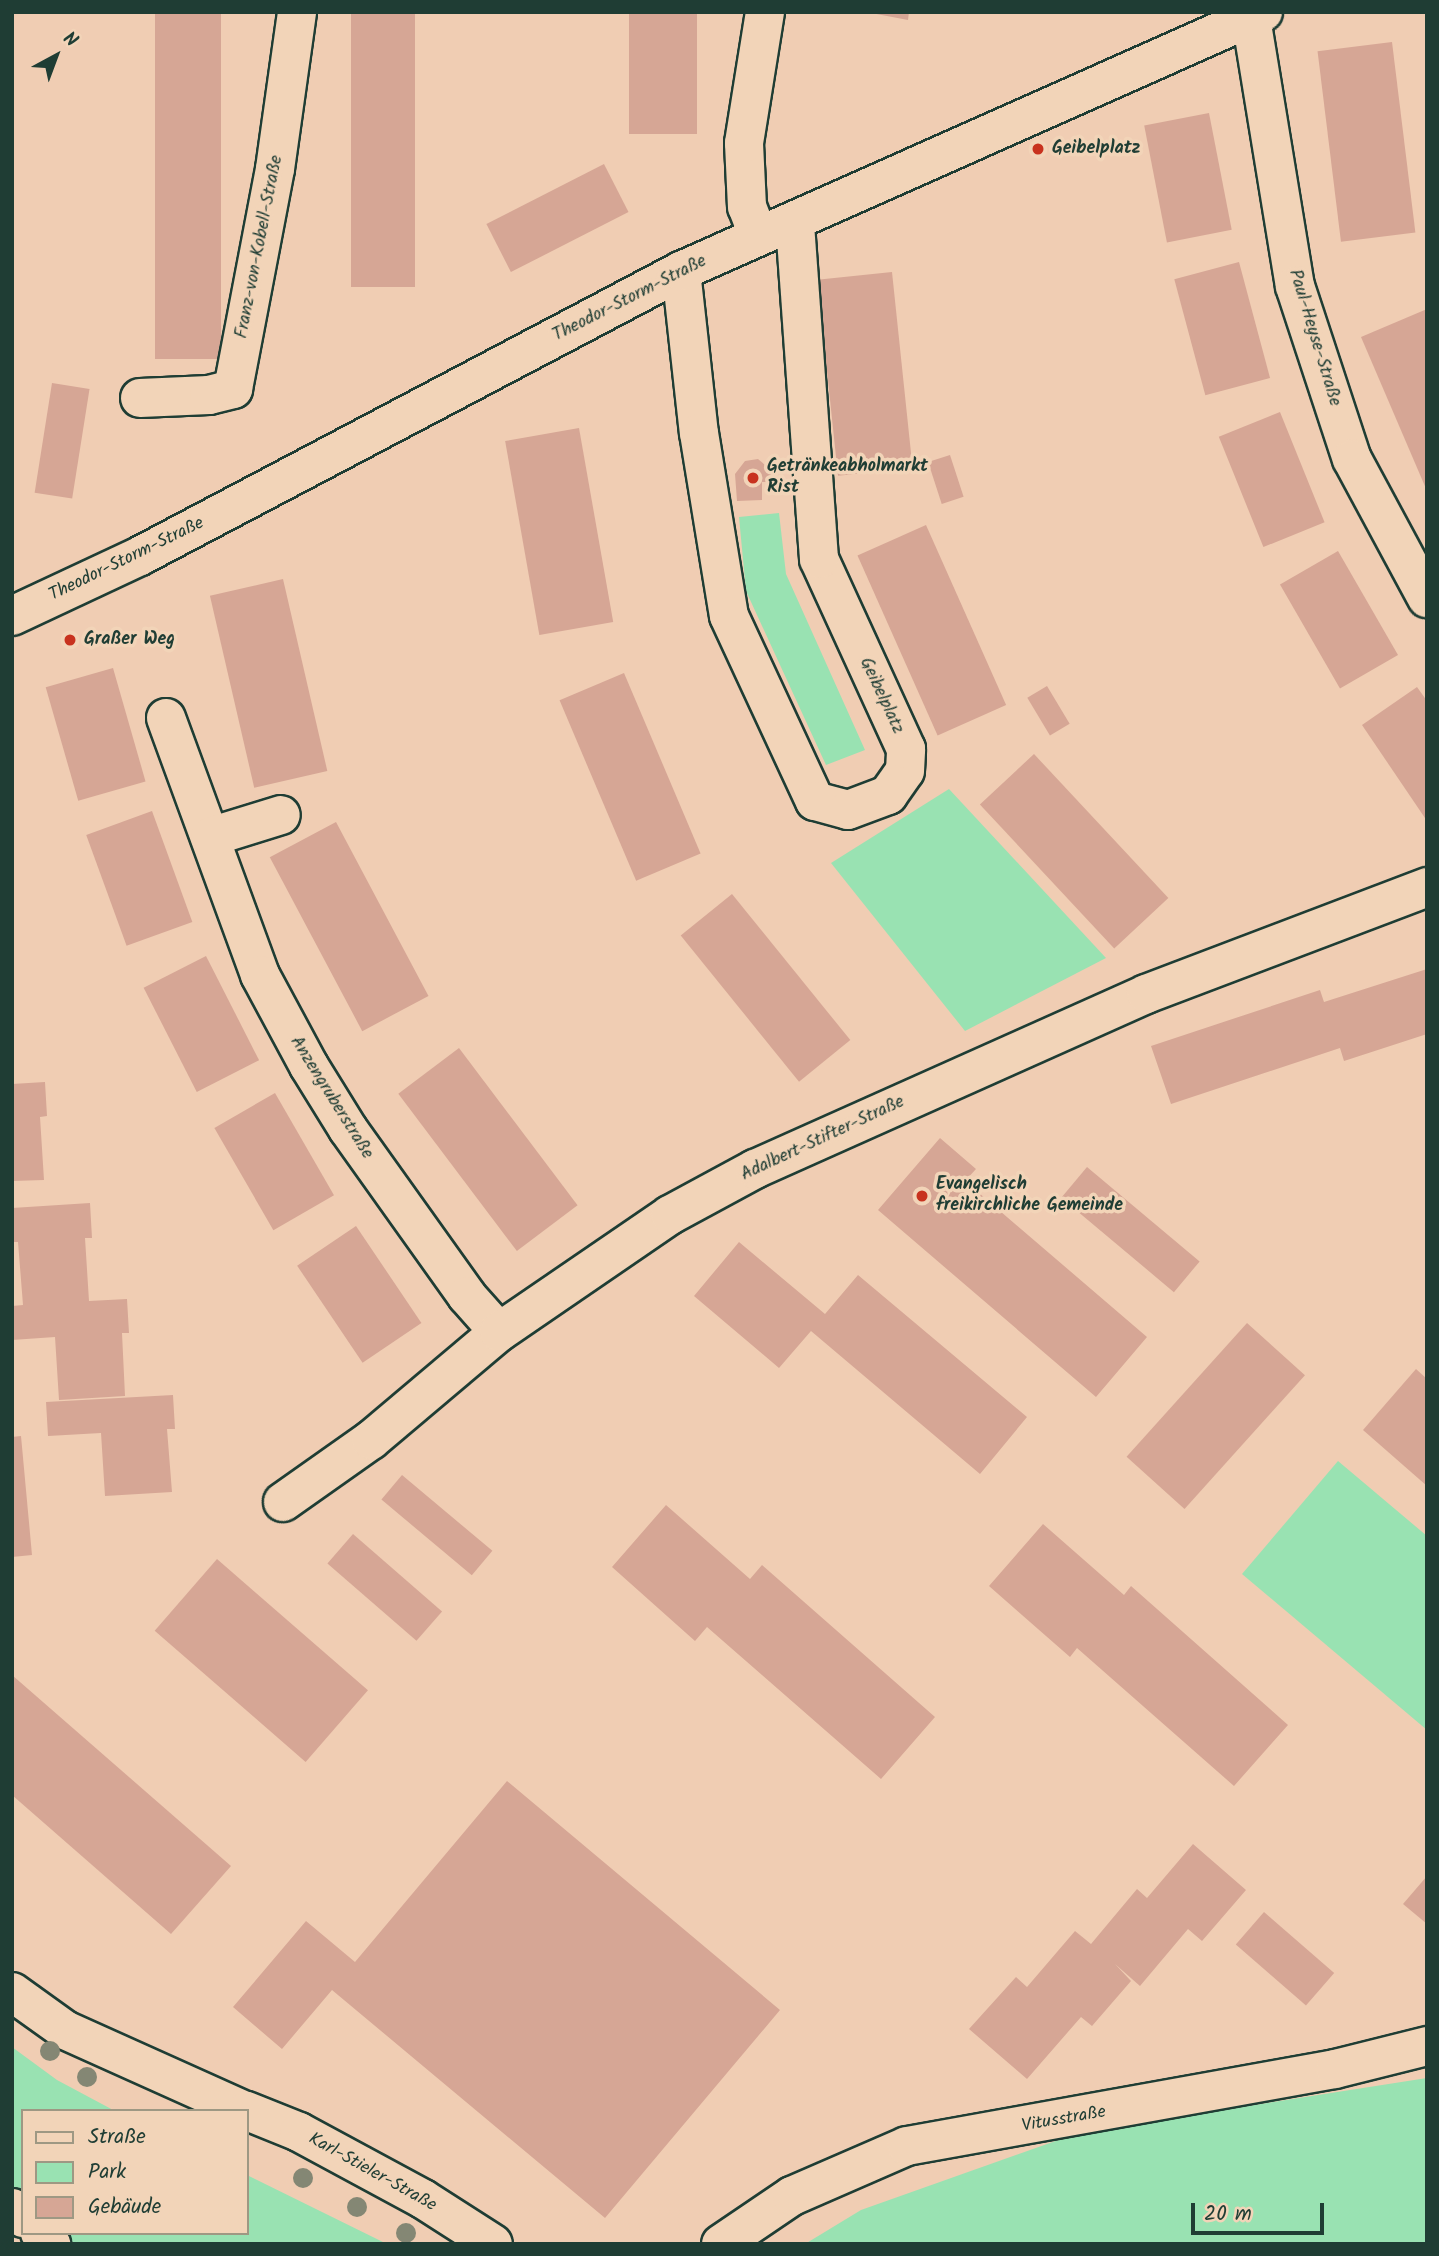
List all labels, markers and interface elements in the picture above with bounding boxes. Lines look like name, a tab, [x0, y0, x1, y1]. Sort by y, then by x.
north arrow	[21, 21, 91, 91]
text: N	[55, 25, 84, 55]
place label: Geibelplatz	[1052, 138, 1140, 160]
marker: Geibelplatz	[1030, 141, 1046, 157]
street label: Franz-von-Kobell-Straße	[232, 154, 288, 340]
street label: Theodor-Storm-Straße	[550, 251, 710, 347]
street label: Paul-Heyse-Straße	[1283, 267, 1345, 409]
place label: Getränkeabholmarkt Rist	[767, 457, 928, 500]
marker: Getränkeabholmarkt Rist	[745, 470, 761, 486]
street label: Theodor-Storm-Straße	[46, 513, 208, 607]
place label: Graßer Weg	[84, 629, 175, 651]
marker: Graßer Weg	[62, 632, 78, 648]
street label: Geibelplatz	[854, 654, 908, 738]
street label: Anzengruberstraße	[285, 1033, 377, 1163]
street label: Adalbert-Stifter-Straße	[738, 1092, 908, 1186]
place label: Evangelisch freikirchliche Gemeinde	[936, 1175, 1123, 1218]
marker: Evangelisch freikirchliche Gemeinde	[914, 1188, 930, 1204]
street label: Vitusstraße	[1020, 2102, 1108, 2138]
legend	[21, 2109, 248, 2235]
text: Straße	[88, 2121, 146, 2154]
street label: Karl-Stieler-Straße	[304, 2129, 440, 2217]
text: Park	[88, 2156, 126, 2189]
scale bar	[1194, 2190, 1327, 2234]
text: Gebäude	[88, 2191, 161, 2224]
text: 20 m	[1204, 2198, 1252, 2231]

